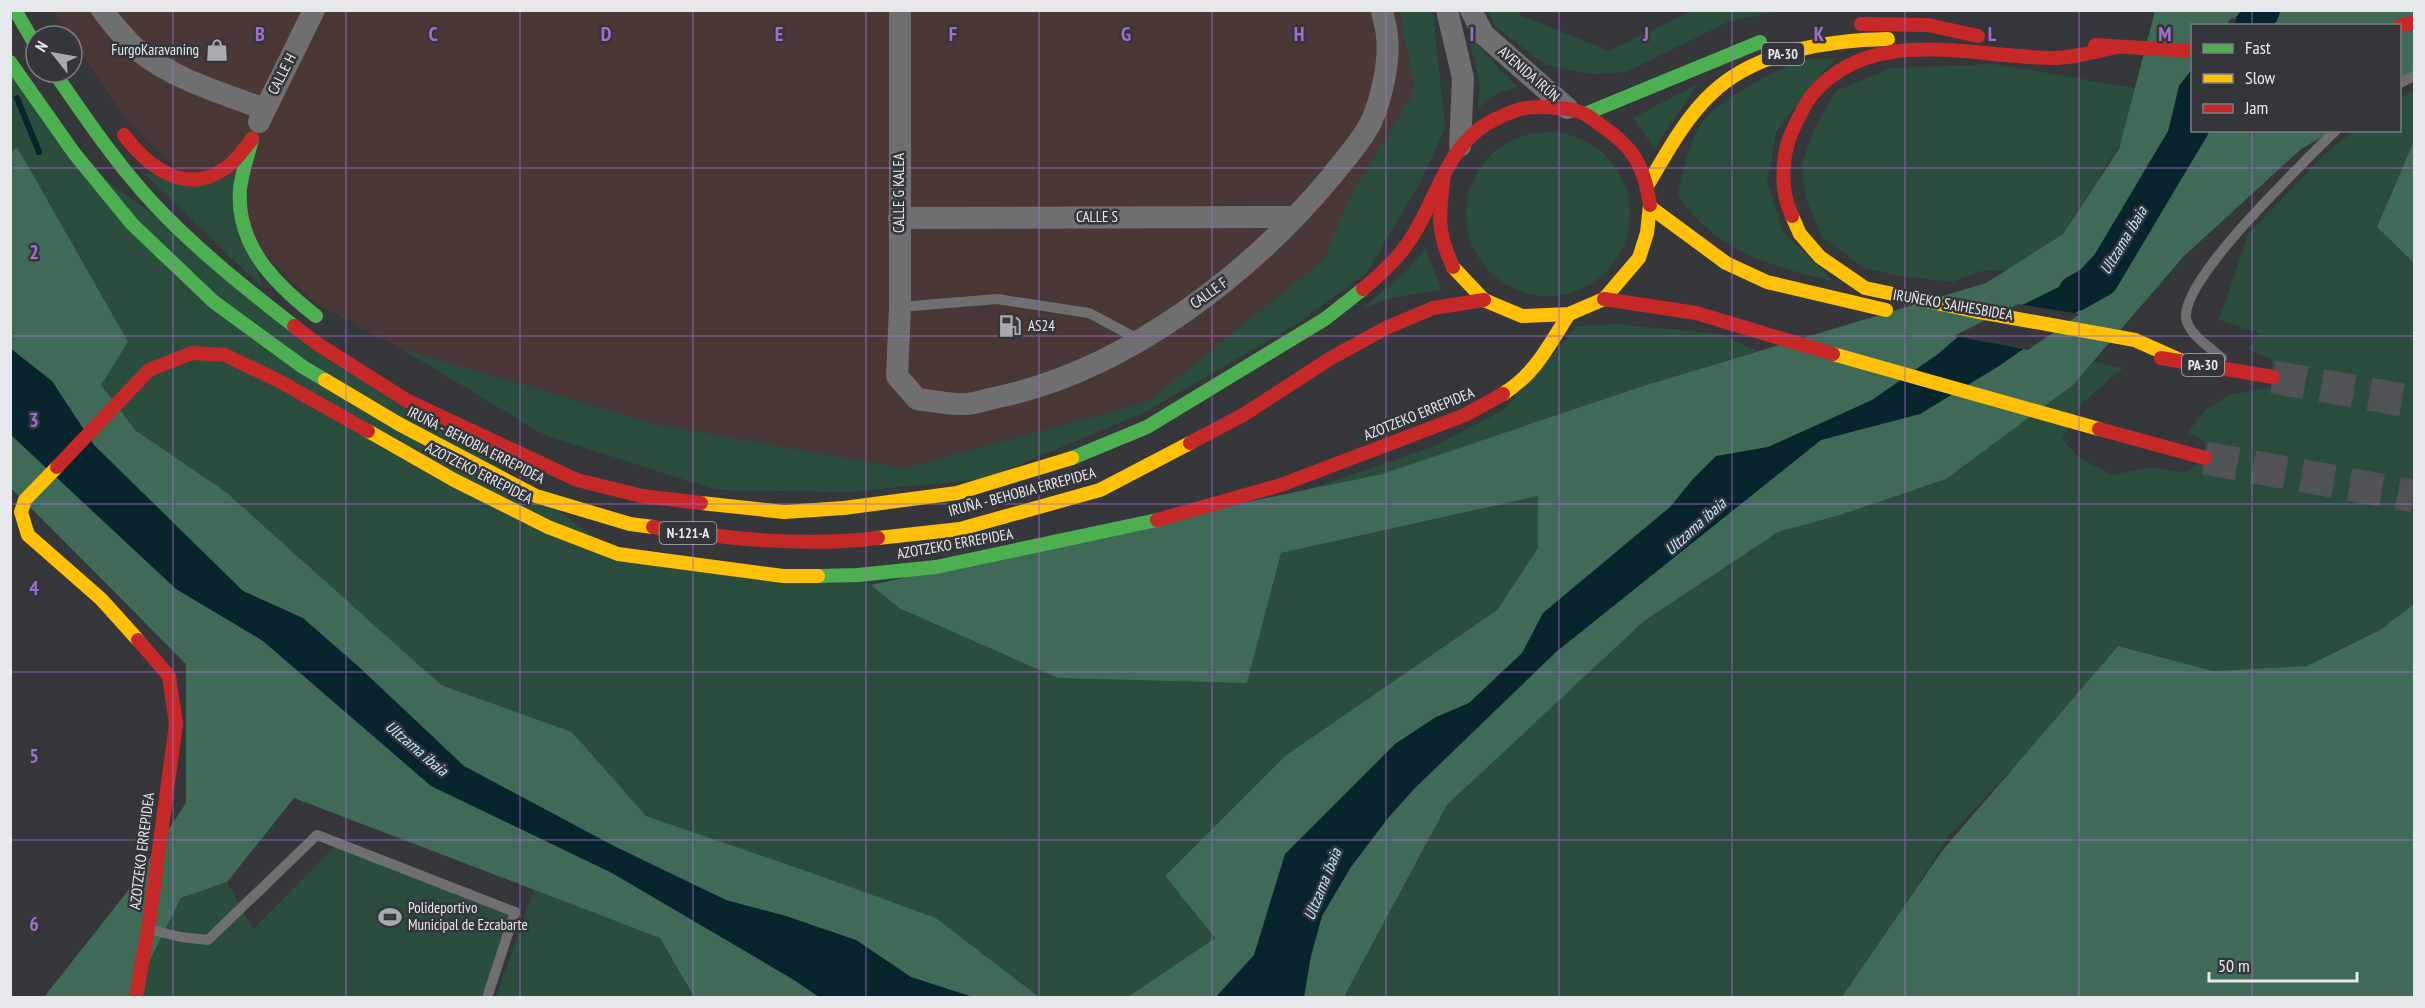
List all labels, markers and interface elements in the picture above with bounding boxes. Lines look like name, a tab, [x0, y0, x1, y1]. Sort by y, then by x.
text: B	[255, 21, 265, 47]
text: C	[428, 21, 438, 47]
text: D	[601, 21, 612, 47]
text: E	[775, 21, 783, 47]
text: F	[949, 21, 957, 47]
text: G	[1121, 21, 1131, 47]
text: H	[1294, 21, 1304, 47]
text: I	[1470, 21, 1474, 47]
text: J	[1642, 21, 1649, 47]
text: K	[1814, 21, 1825, 47]
text: L	[1988, 21, 1997, 47]
text: M	[2158, 21, 2172, 47]
north arrow	[24, 24, 84, 84]
legend	[2191, 24, 2401, 132]
text: Fast	[2245, 36, 2271, 59]
text: N	[30, 37, 52, 55]
shop icon: FurgoKaravaning	[204, 37, 230, 63]
place label: FurgoKaravaning	[111, 40, 199, 59]
street label: AVENIDA IRÚN	[1495, 42, 1564, 106]
road number: PA-30	[1762, 43, 1804, 65]
street label: CALLE H	[263, 50, 300, 98]
text: Slow	[2245, 66, 2276, 89]
text: Jam	[2244, 96, 2268, 119]
street label: CALLE G KALEA	[889, 152, 908, 233]
water label: Ultzama ibaia	[2095, 201, 2152, 278]
street label: CALLE S	[1076, 207, 1118, 226]
text: 2	[29, 239, 39, 265]
street label: CALLE F	[1186, 273, 1231, 313]
street label: IRUÑEKO SAIHESBIDEA	[1892, 285, 2015, 325]
fuel station icon: AS24	[997, 313, 1023, 339]
place label: AS24	[1028, 316, 1055, 335]
road number: PA-30	[2182, 354, 2224, 376]
street label: AZOTZEKO ERREPIDEA	[1361, 382, 1478, 444]
street label: IRUÑA - BEHOBIA ERREPIDEA	[404, 402, 549, 488]
text: 3	[29, 407, 39, 433]
street label: AZOTZEKO ERREPIDEA	[423, 437, 537, 508]
street label: IRUÑA - BEHOBIA ERREPIDEA	[946, 462, 1099, 520]
water label: Ultzama ibaia	[1660, 492, 1731, 559]
road number: N-121-A	[660, 522, 716, 544]
street label: AZOTZEKO ERREPIDEA	[895, 524, 1015, 563]
text: 4	[29, 575, 39, 601]
water label: Ultzama ibaia	[382, 716, 454, 781]
text: 5	[29, 743, 39, 769]
street label: AZOTZEKO ERREPIDEA	[125, 791, 158, 910]
water label: Ultzama ibaia	[1299, 844, 1346, 923]
place label: Polideportivo Municipal de Ezcabarte	[408, 898, 528, 934]
sports icon: Polideportivo Municipal de Ezcabarte	[377, 904, 403, 930]
text: 6	[29, 911, 39, 937]
scale bar	[2209, 945, 2358, 983]
text: 50 m	[2218, 954, 2250, 977]

